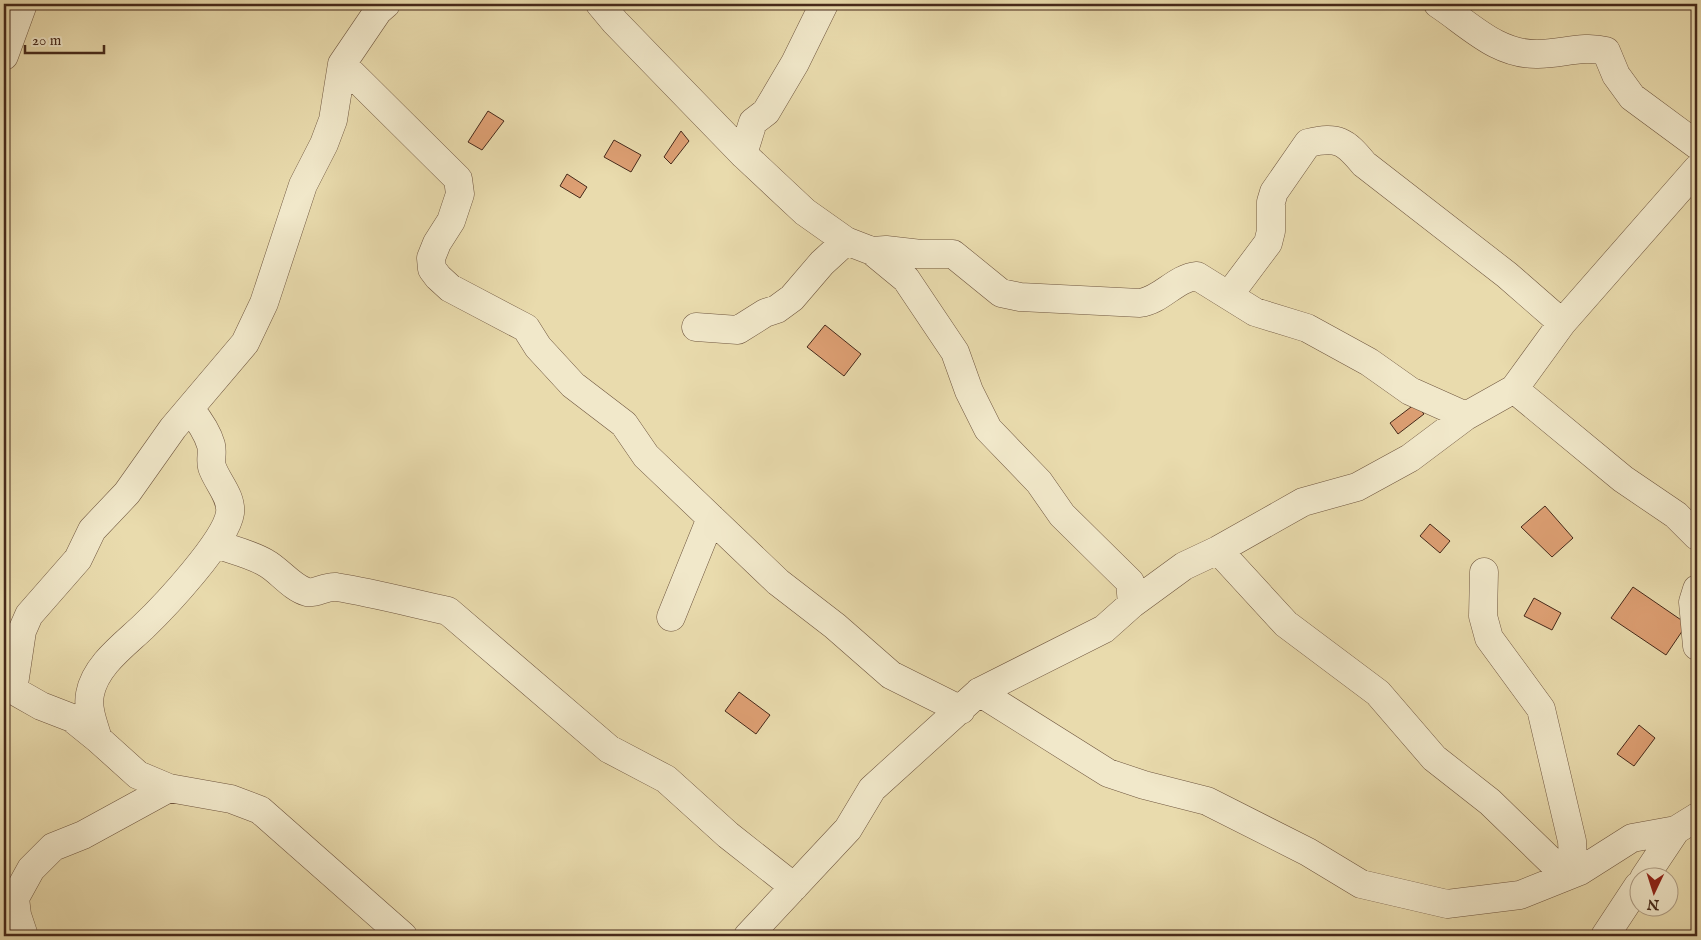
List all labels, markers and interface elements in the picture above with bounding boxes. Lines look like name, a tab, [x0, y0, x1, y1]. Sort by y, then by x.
scale bar	[25, 22, 104, 54]
text: 20 m	[32, 31, 62, 50]
north arrow	[1628, 868, 1678, 918]
text: N	[1646, 895, 1661, 913]

